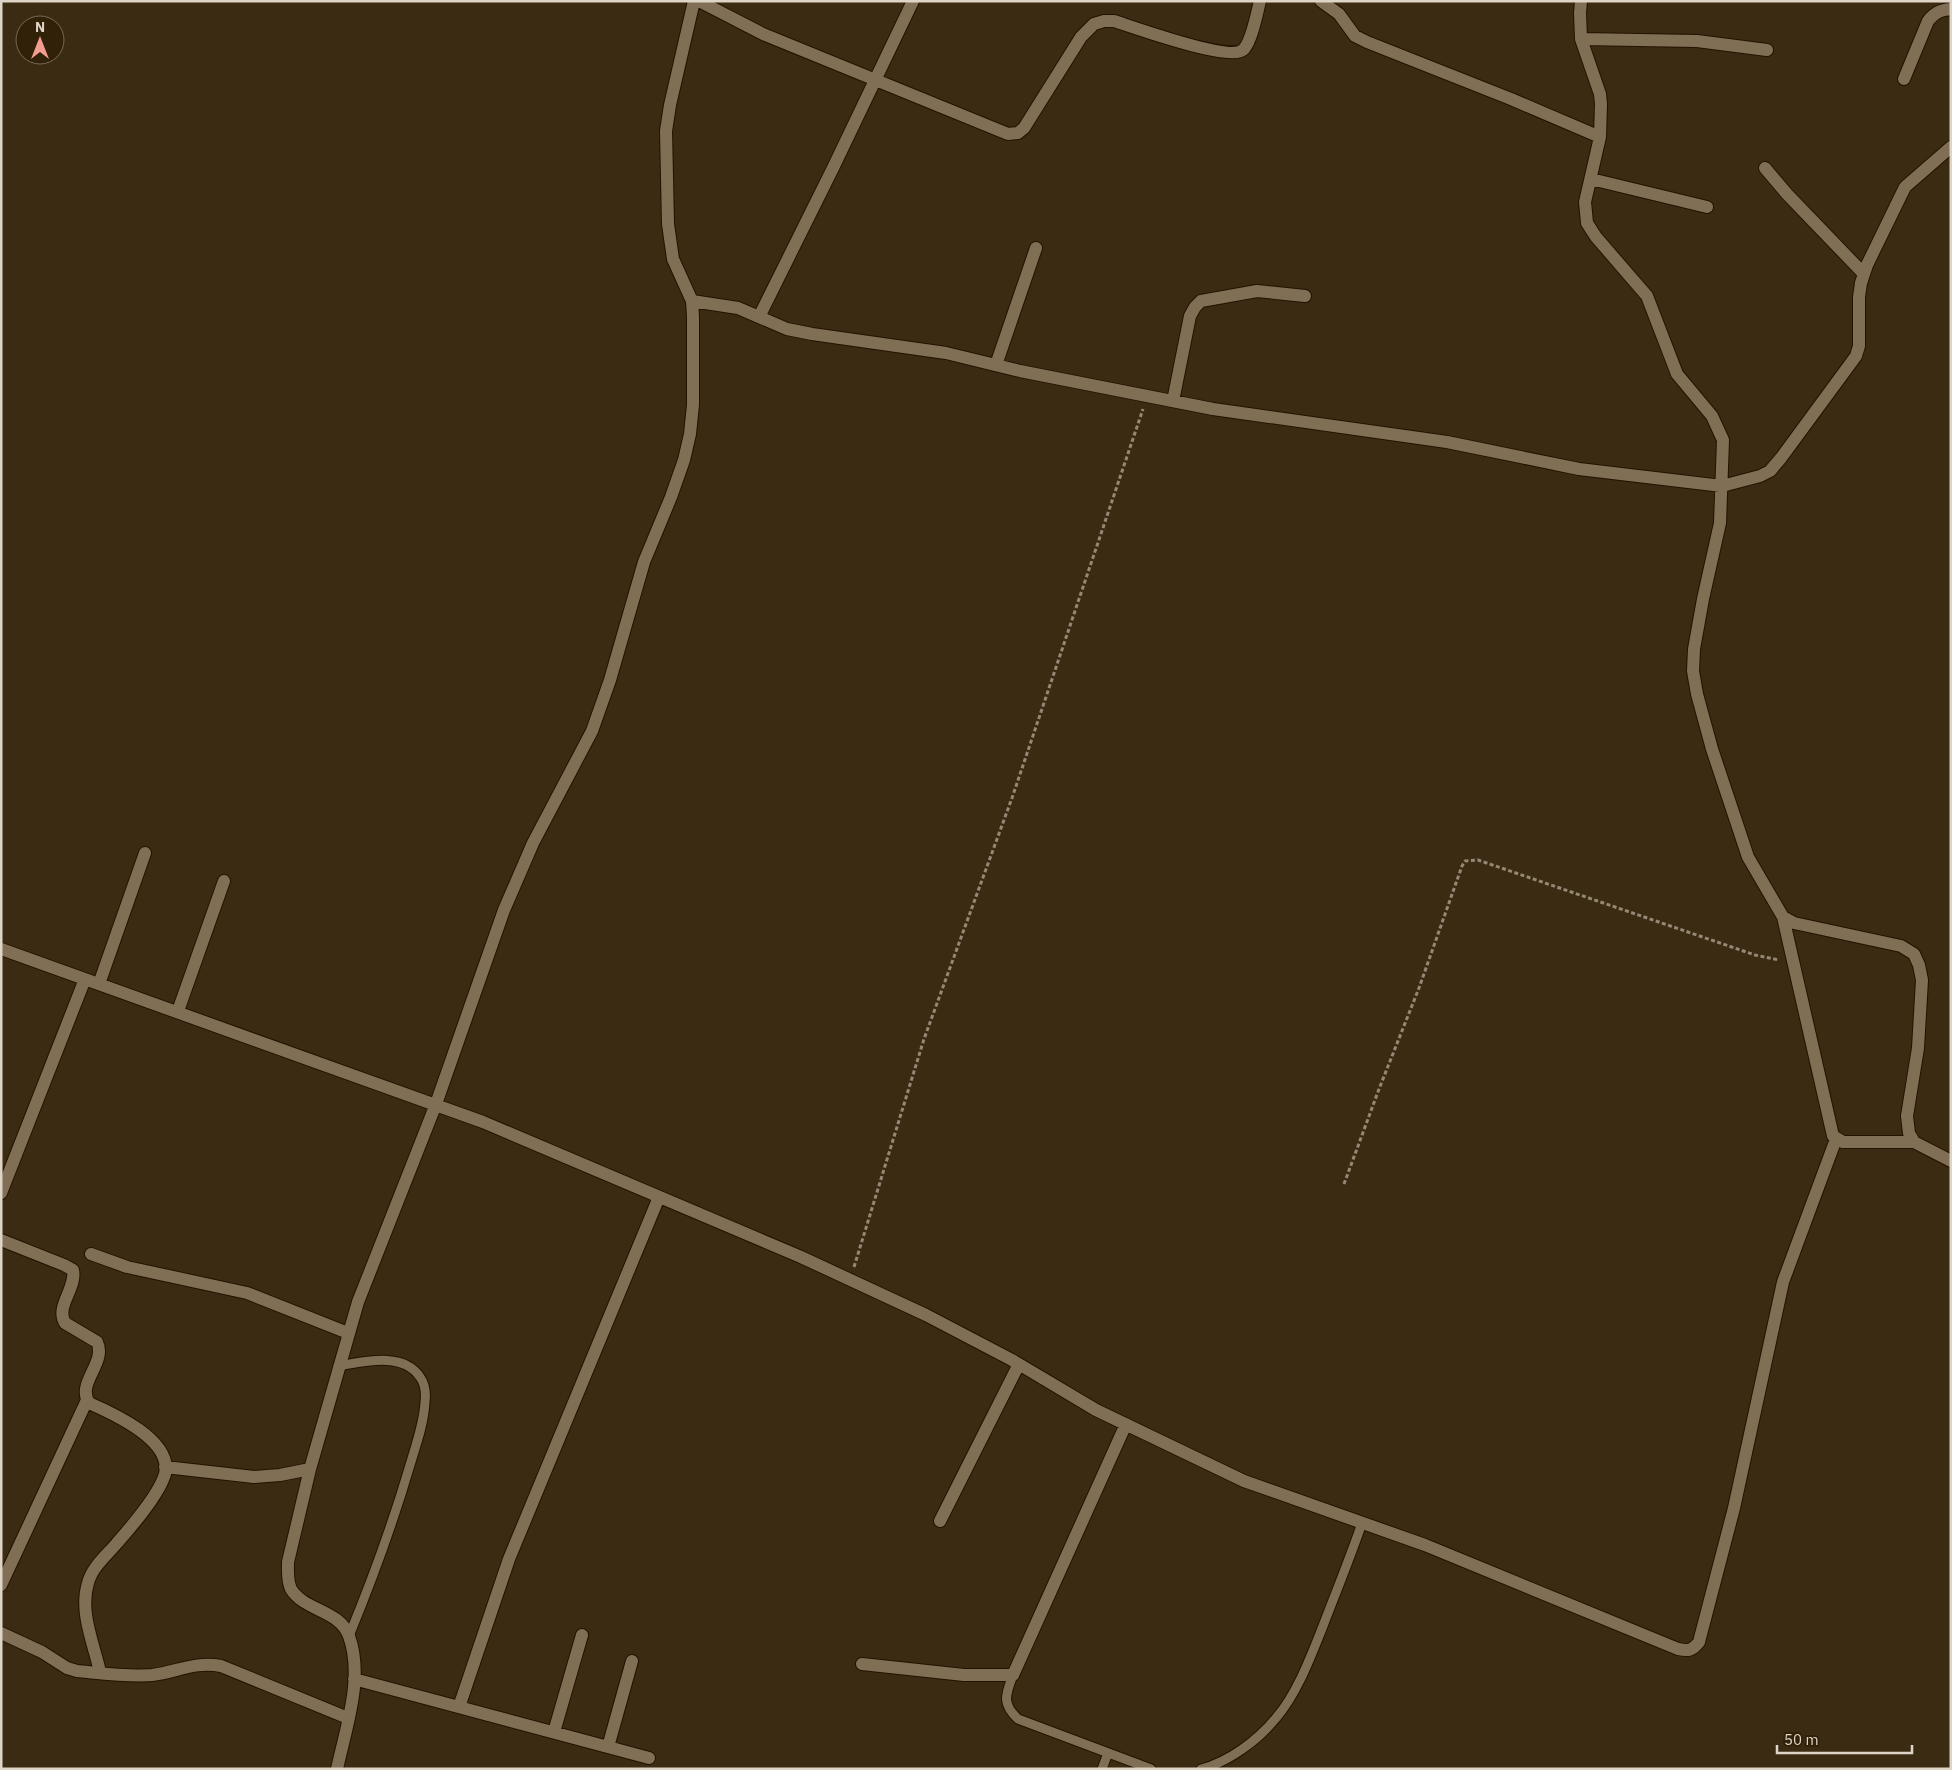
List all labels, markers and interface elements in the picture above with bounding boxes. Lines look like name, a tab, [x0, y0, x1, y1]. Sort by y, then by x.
north arrow	[15, 15, 65, 65]
text: N	[35, 18, 45, 36]
scale bar	[1777, 1722, 1912, 1754]
text: 50 m	[1784, 1730, 1819, 1749]

